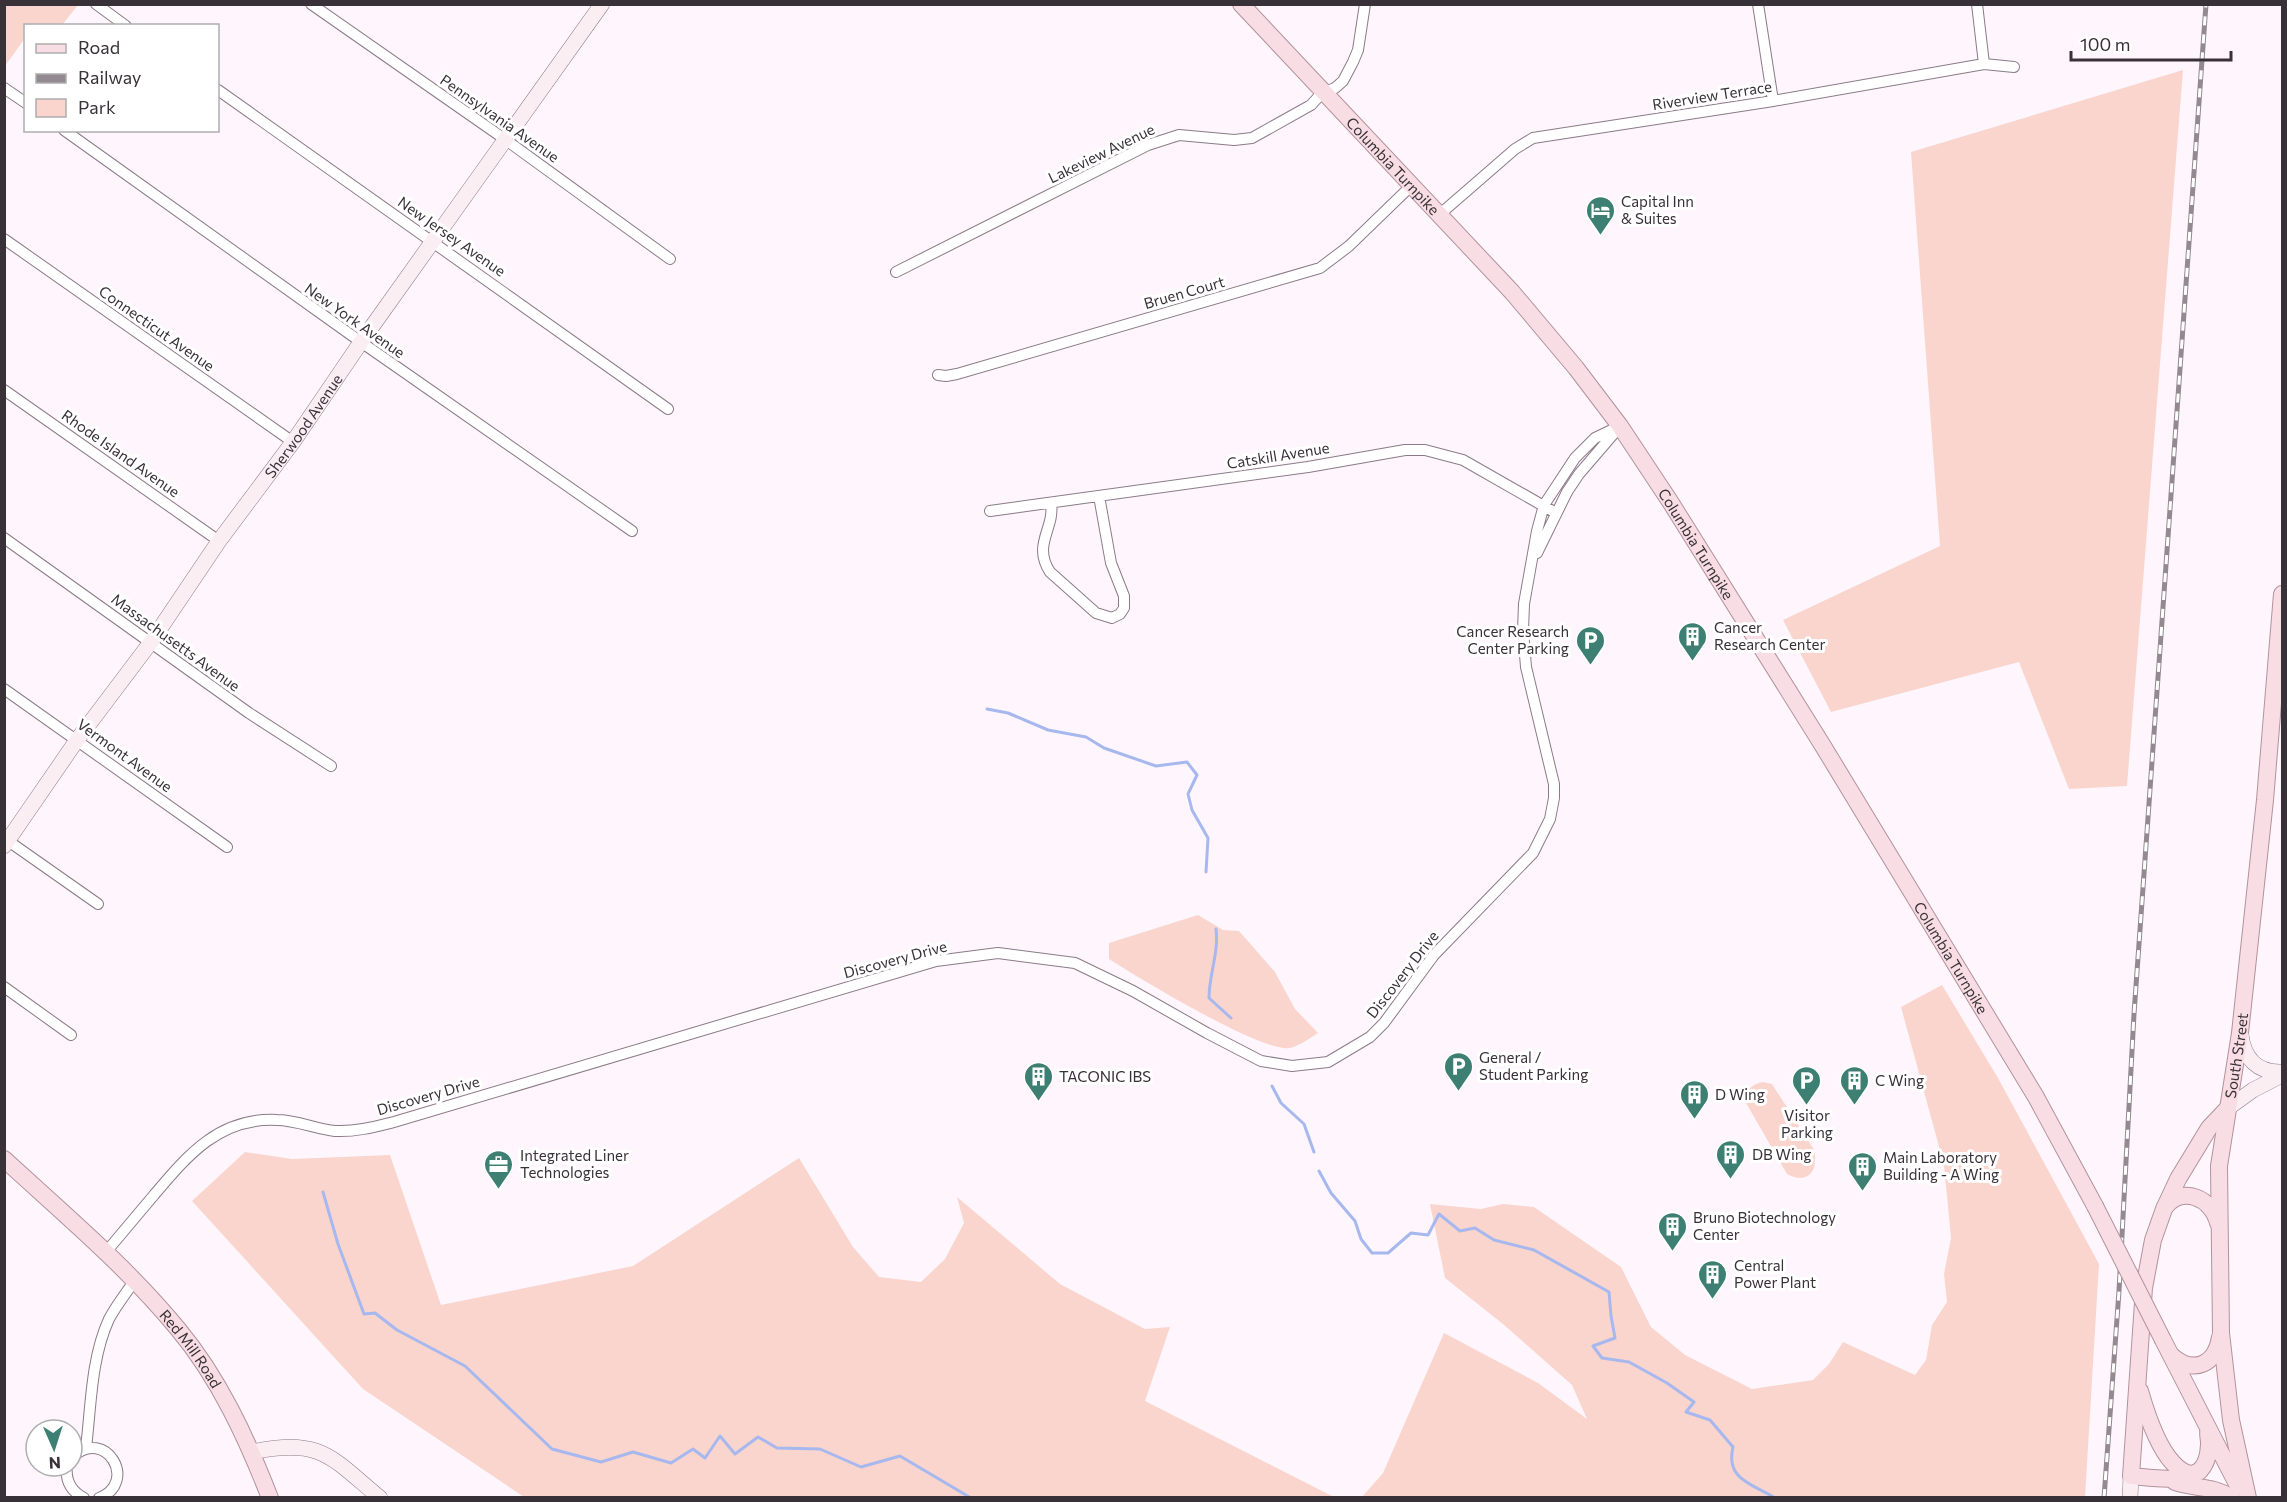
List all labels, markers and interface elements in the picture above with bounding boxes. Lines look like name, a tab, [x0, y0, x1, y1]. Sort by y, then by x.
legend	[24, 24, 219, 132]
scale bar	[2071, 24, 2232, 62]
text: 100 m	[2080, 33, 2130, 55]
text: Road	[78, 36, 120, 58]
text: Railway	[78, 66, 141, 88]
street label: Pennsylvania Avenue	[437, 70, 563, 166]
street label: Riverview Terrace	[1651, 77, 1773, 113]
text: Park	[78, 96, 116, 118]
street label: Columbia Turnpike	[1343, 113, 1444, 218]
street label: Lakeview Avenue	[1045, 119, 1157, 187]
street label: New Jersey Avenue	[395, 192, 509, 280]
place label: Capital Inn & Suites	[1621, 192, 1694, 227]
hotel icon: Capital Inn & Suites	[1584, 194, 1616, 236]
street label: Bruen Court	[1142, 272, 1226, 312]
street label: New York Avenue	[301, 279, 409, 361]
street label: Connecticut Avenue	[96, 281, 218, 375]
street label: Sherwood Avenue	[261, 370, 346, 481]
street label: Rhode Island Avenue	[59, 406, 184, 501]
street label: Catskill Avenue	[1225, 438, 1331, 472]
street label: Columbia Turnpike	[1655, 485, 1738, 603]
street label: Massachusetts Avenue	[108, 589, 244, 695]
place label: Cancer Research Center	[1714, 618, 1825, 653]
building icon: Cancer Research Center	[1677, 620, 1709, 662]
place label: Cancer Research Center Parking	[1456, 622, 1569, 657]
parking icon: Cancer Research Center Parking	[1574, 624, 1606, 666]
street label: Vermont Avenue	[74, 715, 176, 795]
street label: Columbia Turnpike	[1910, 898, 1992, 1017]
street label: Discovery Drive	[1362, 927, 1442, 1021]
street label: Discovery Drive	[841, 937, 949, 981]
street label: South Street	[2221, 1012, 2251, 1100]
place label: General / Student Parking	[1479, 1048, 1588, 1083]
parking icon: General / Student Parking	[1442, 1050, 1474, 1092]
building icon: TACONIC IBS	[1022, 1060, 1054, 1102]
parking icon: Visitor Parking	[1791, 1064, 1823, 1106]
building icon: C Wing	[1838, 1064, 1870, 1106]
place label: TACONIC IBS	[1059, 1067, 1151, 1085]
place label: C Wing	[1875, 1071, 1924, 1089]
street label: Discovery Drive	[375, 1072, 482, 1118]
building icon: D Wing	[1678, 1078, 1710, 1120]
place label: D Wing	[1715, 1085, 1765, 1103]
place label: Visitor Parking	[1781, 1106, 1833, 1141]
building icon: DB Wing	[1715, 1138, 1747, 1180]
place label: DB Wing	[1752, 1145, 1811, 1163]
place label: Integrated Liner Technologies	[520, 1146, 629, 1181]
office icon: Integrated Liner Technologies	[483, 1148, 515, 1190]
place label: Main Laboratory Building - A Wing	[1883, 1148, 1999, 1183]
building icon: Main Laboratory Building - A Wing	[1846, 1150, 1878, 1192]
place label: Bruno Biotechnology Center	[1693, 1208, 1836, 1243]
building icon: Bruno Biotechnology Center	[1656, 1210, 1688, 1252]
place label: Central Power Plant	[1734, 1256, 1816, 1291]
building icon: Central Power Plant	[1697, 1258, 1729, 1300]
street label: Red Mill Road	[156, 1306, 226, 1391]
north arrow	[24, 1418, 84, 1478]
text: N	[48, 1454, 61, 1473]

